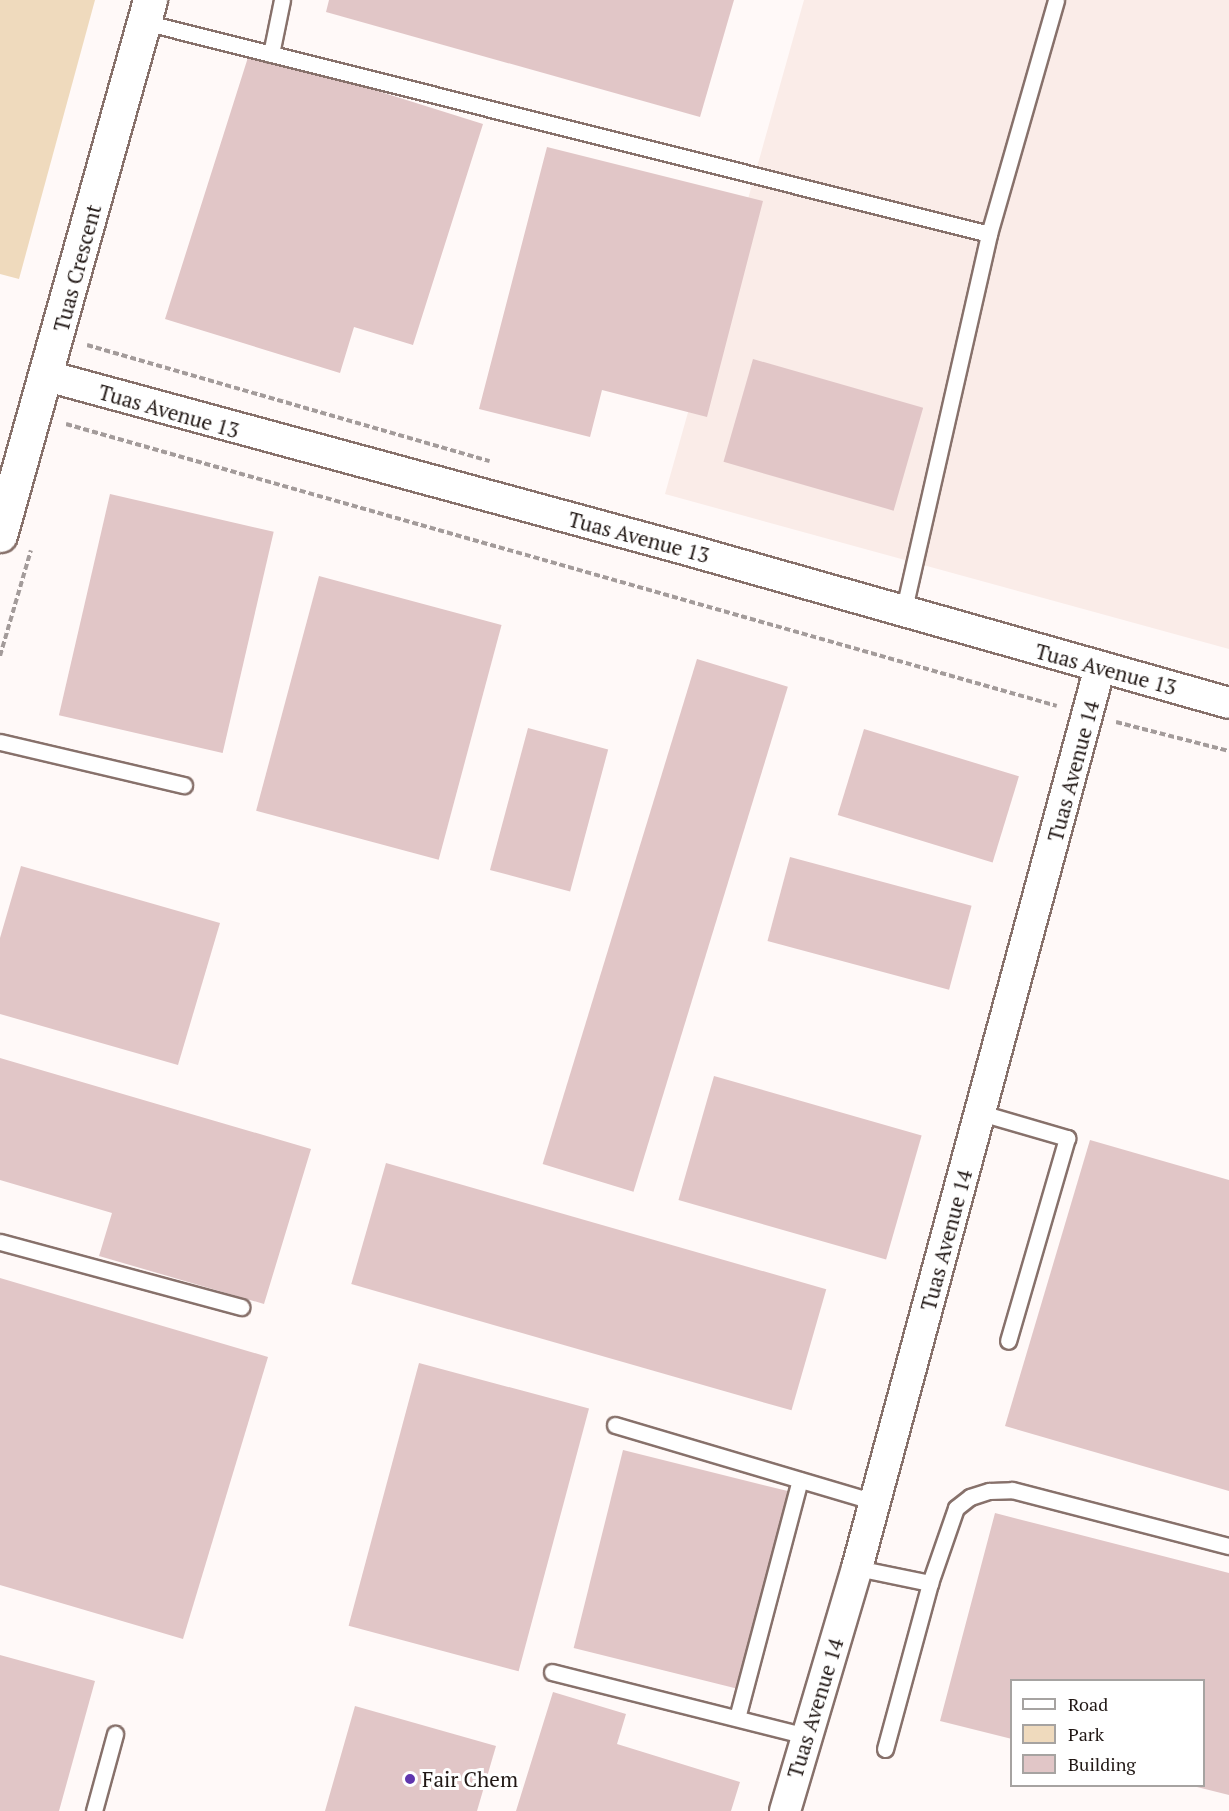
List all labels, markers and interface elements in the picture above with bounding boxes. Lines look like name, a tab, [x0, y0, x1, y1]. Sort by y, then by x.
street label: Tuas Crescent	[48, 202, 106, 334]
street label: Tuas Avenue 13	[96, 379, 242, 443]
street label: Tuas Avenue 13	[565, 506, 713, 568]
street label: Tuas Avenue 13	[1032, 638, 1180, 700]
street label: Tuas Avenue 14	[1042, 697, 1104, 845]
street label: Tuas Avenue 14	[915, 1166, 977, 1314]
street label: Tuas Avenue 14	[782, 1635, 848, 1781]
legend	[1010, 1679, 1205, 1787]
text: Road	[1068, 1692, 1108, 1716]
text: Park	[1068, 1722, 1104, 1746]
text: Building	[1068, 1752, 1136, 1776]
place label: Fair Chem	[422, 1766, 518, 1792]
marker: Fair Chem	[403, 1772, 417, 1786]

